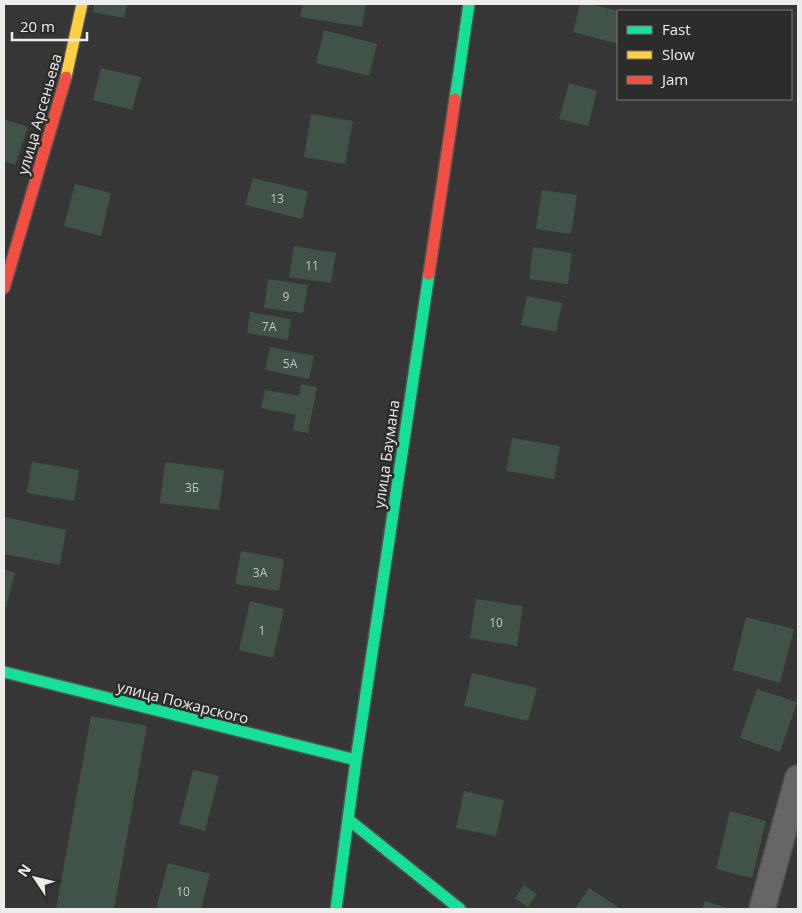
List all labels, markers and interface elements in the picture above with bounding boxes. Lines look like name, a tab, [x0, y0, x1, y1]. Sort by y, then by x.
scale bar	[12, 10, 88, 42]
legend	[617, 10, 792, 100]
text: 20 m	[20, 16, 55, 36]
text: Fast	[662, 19, 691, 39]
text: Slow	[662, 44, 695, 64]
street label: улица Арсеньева	[12, 51, 66, 177]
text: Jam	[660, 69, 688, 89]
house number: 13	[270, 190, 284, 207]
house number: 11	[305, 257, 319, 274]
house number: 9	[283, 288, 290, 305]
house number: 7А	[262, 318, 277, 335]
house number: 5А	[283, 355, 298, 372]
street label: улица Баумана	[368, 398, 404, 510]
house number: 3Б	[185, 479, 199, 496]
house number: 3А	[253, 564, 268, 581]
house number: 10	[489, 614, 503, 631]
house number: 1	[259, 622, 265, 639]
street label: улица Пожарского	[115, 676, 251, 728]
north arrow	[10, 853, 60, 903]
text: N	[13, 860, 35, 880]
house number: 10	[176, 883, 190, 900]

